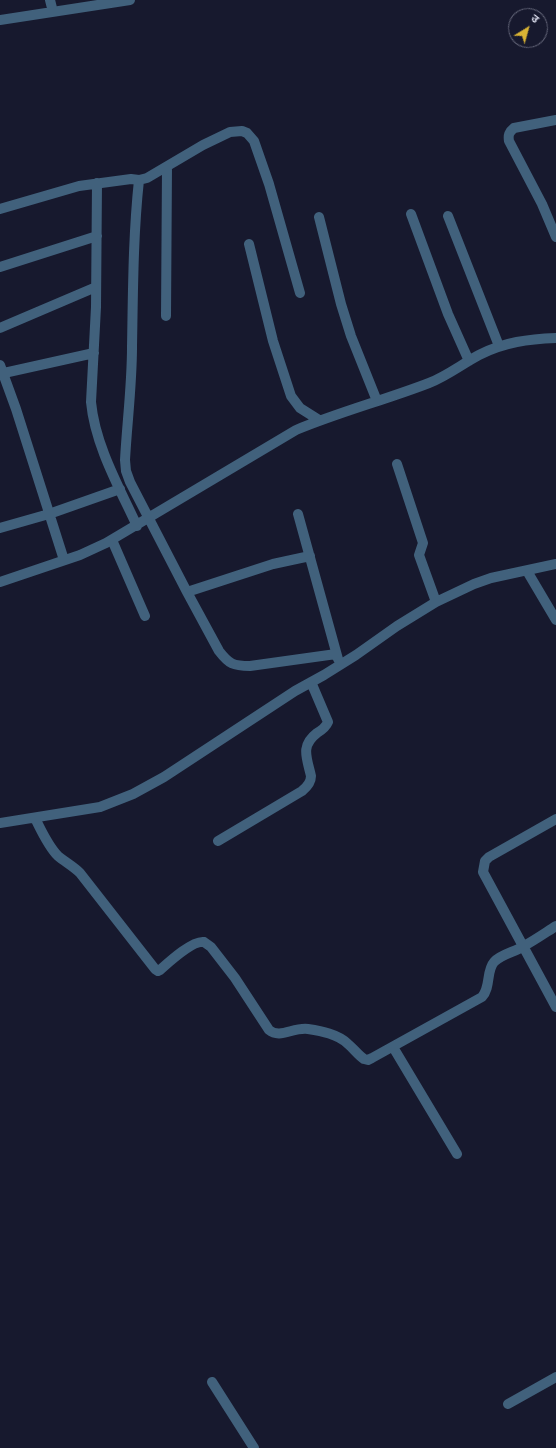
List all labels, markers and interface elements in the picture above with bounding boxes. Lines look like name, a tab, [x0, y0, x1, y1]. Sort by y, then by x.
north arrow	[508, 8, 548, 48]
text: उ	[528, 12, 541, 26]

